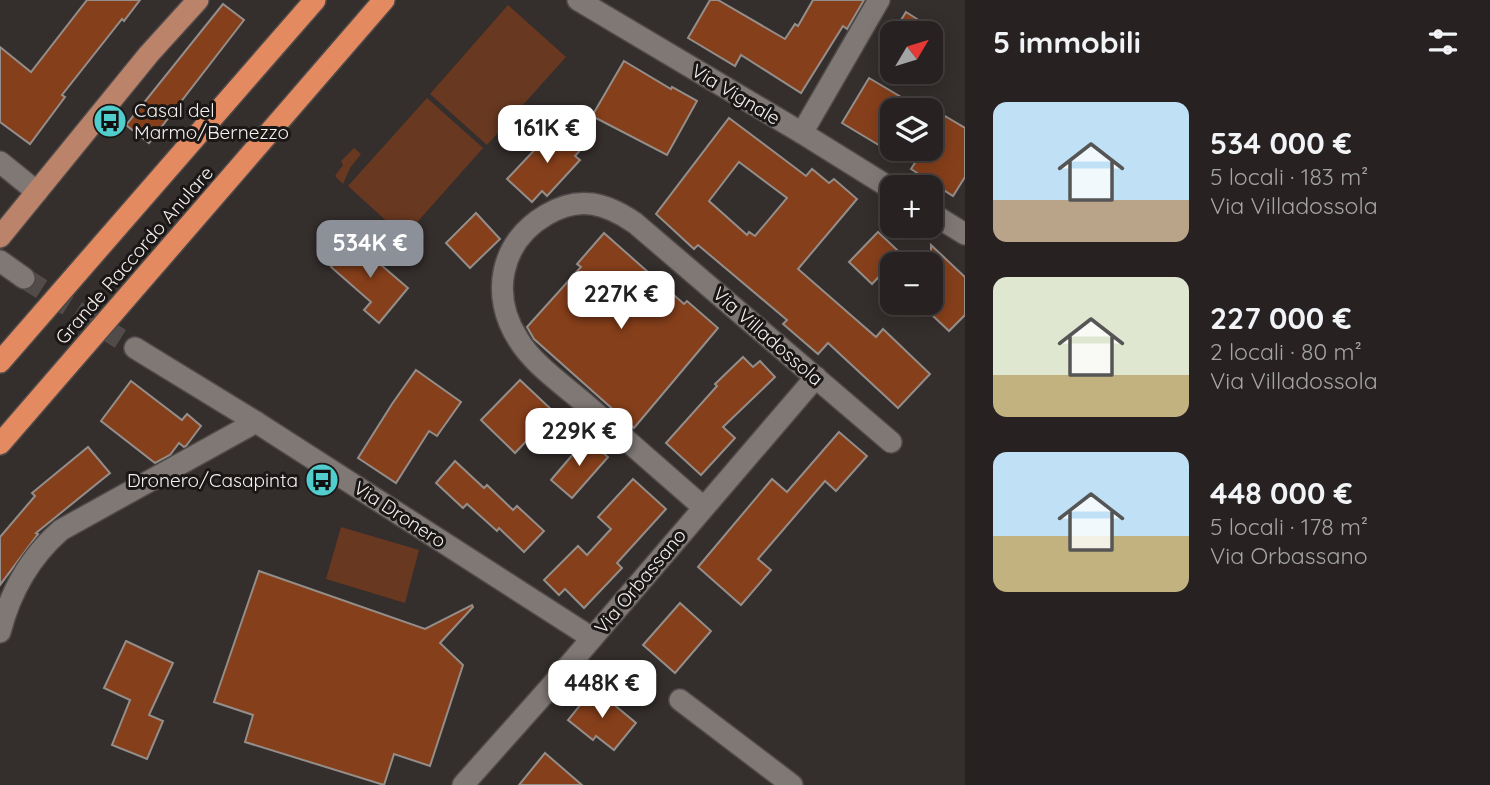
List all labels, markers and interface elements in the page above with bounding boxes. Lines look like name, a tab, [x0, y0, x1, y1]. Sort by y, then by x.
north arrow	[880, 21, 943, 84]
map controls	[880, 21, 943, 315]
text: 5 immobili	[993, 23, 1141, 61]
icon: filters	[1424, 23, 1462, 61]
street label: Via Vignale	[687, 58, 785, 130]
place label: Casal del Marmo/Bernezzo	[134, 98, 289, 144]
button: layers	[880, 98, 943, 161]
bus stop icon: Casal del Marmo/Bernezzo	[91, 102, 129, 140]
pin: 161K €	[490, 106, 604, 165]
text: 161K €	[514, 113, 580, 142]
text: 534 000 €	[1210, 124, 1352, 162]
icon: home	[1049, 130, 1133, 214]
street label: Grande Raccordo Anulare	[50, 161, 218, 349]
text: 5 locali · 183 m²	[1210, 162, 1368, 191]
button: +	[880, 175, 943, 238]
text: Via Villadossola	[1210, 191, 1378, 220]
pin: 534K €	[313, 220, 427, 280]
text: 534K €	[332, 228, 408, 257]
button: −	[880, 252, 943, 315]
pin: 227K €	[564, 272, 678, 331]
text: 227K €	[584, 279, 658, 308]
street label: Via Villadossola	[708, 282, 828, 390]
text: 227 000 €	[1210, 299, 1351, 337]
icon: home	[1049, 305, 1133, 389]
text: 2 locali · 80 m²	[1210, 337, 1362, 366]
text: Via Villadossola	[1210, 366, 1378, 395]
pin: 229K €	[522, 408, 636, 468]
text: 229K €	[541, 416, 617, 445]
bus stop icon: Dronero/Casapinta	[303, 461, 341, 499]
place label: Dronero/Casapinta	[127, 468, 298, 492]
text: 448 000 €	[1210, 474, 1353, 512]
street label: Via Dronero	[349, 475, 451, 553]
icon: home	[1049, 480, 1133, 564]
text: 5 locali · 178 m²	[1210, 512, 1368, 541]
street label: Via Orbassano	[589, 523, 691, 639]
text: Via Orbassano	[1210, 541, 1368, 570]
pin: 448K €	[545, 660, 659, 720]
text: 448K €	[564, 668, 640, 697]

